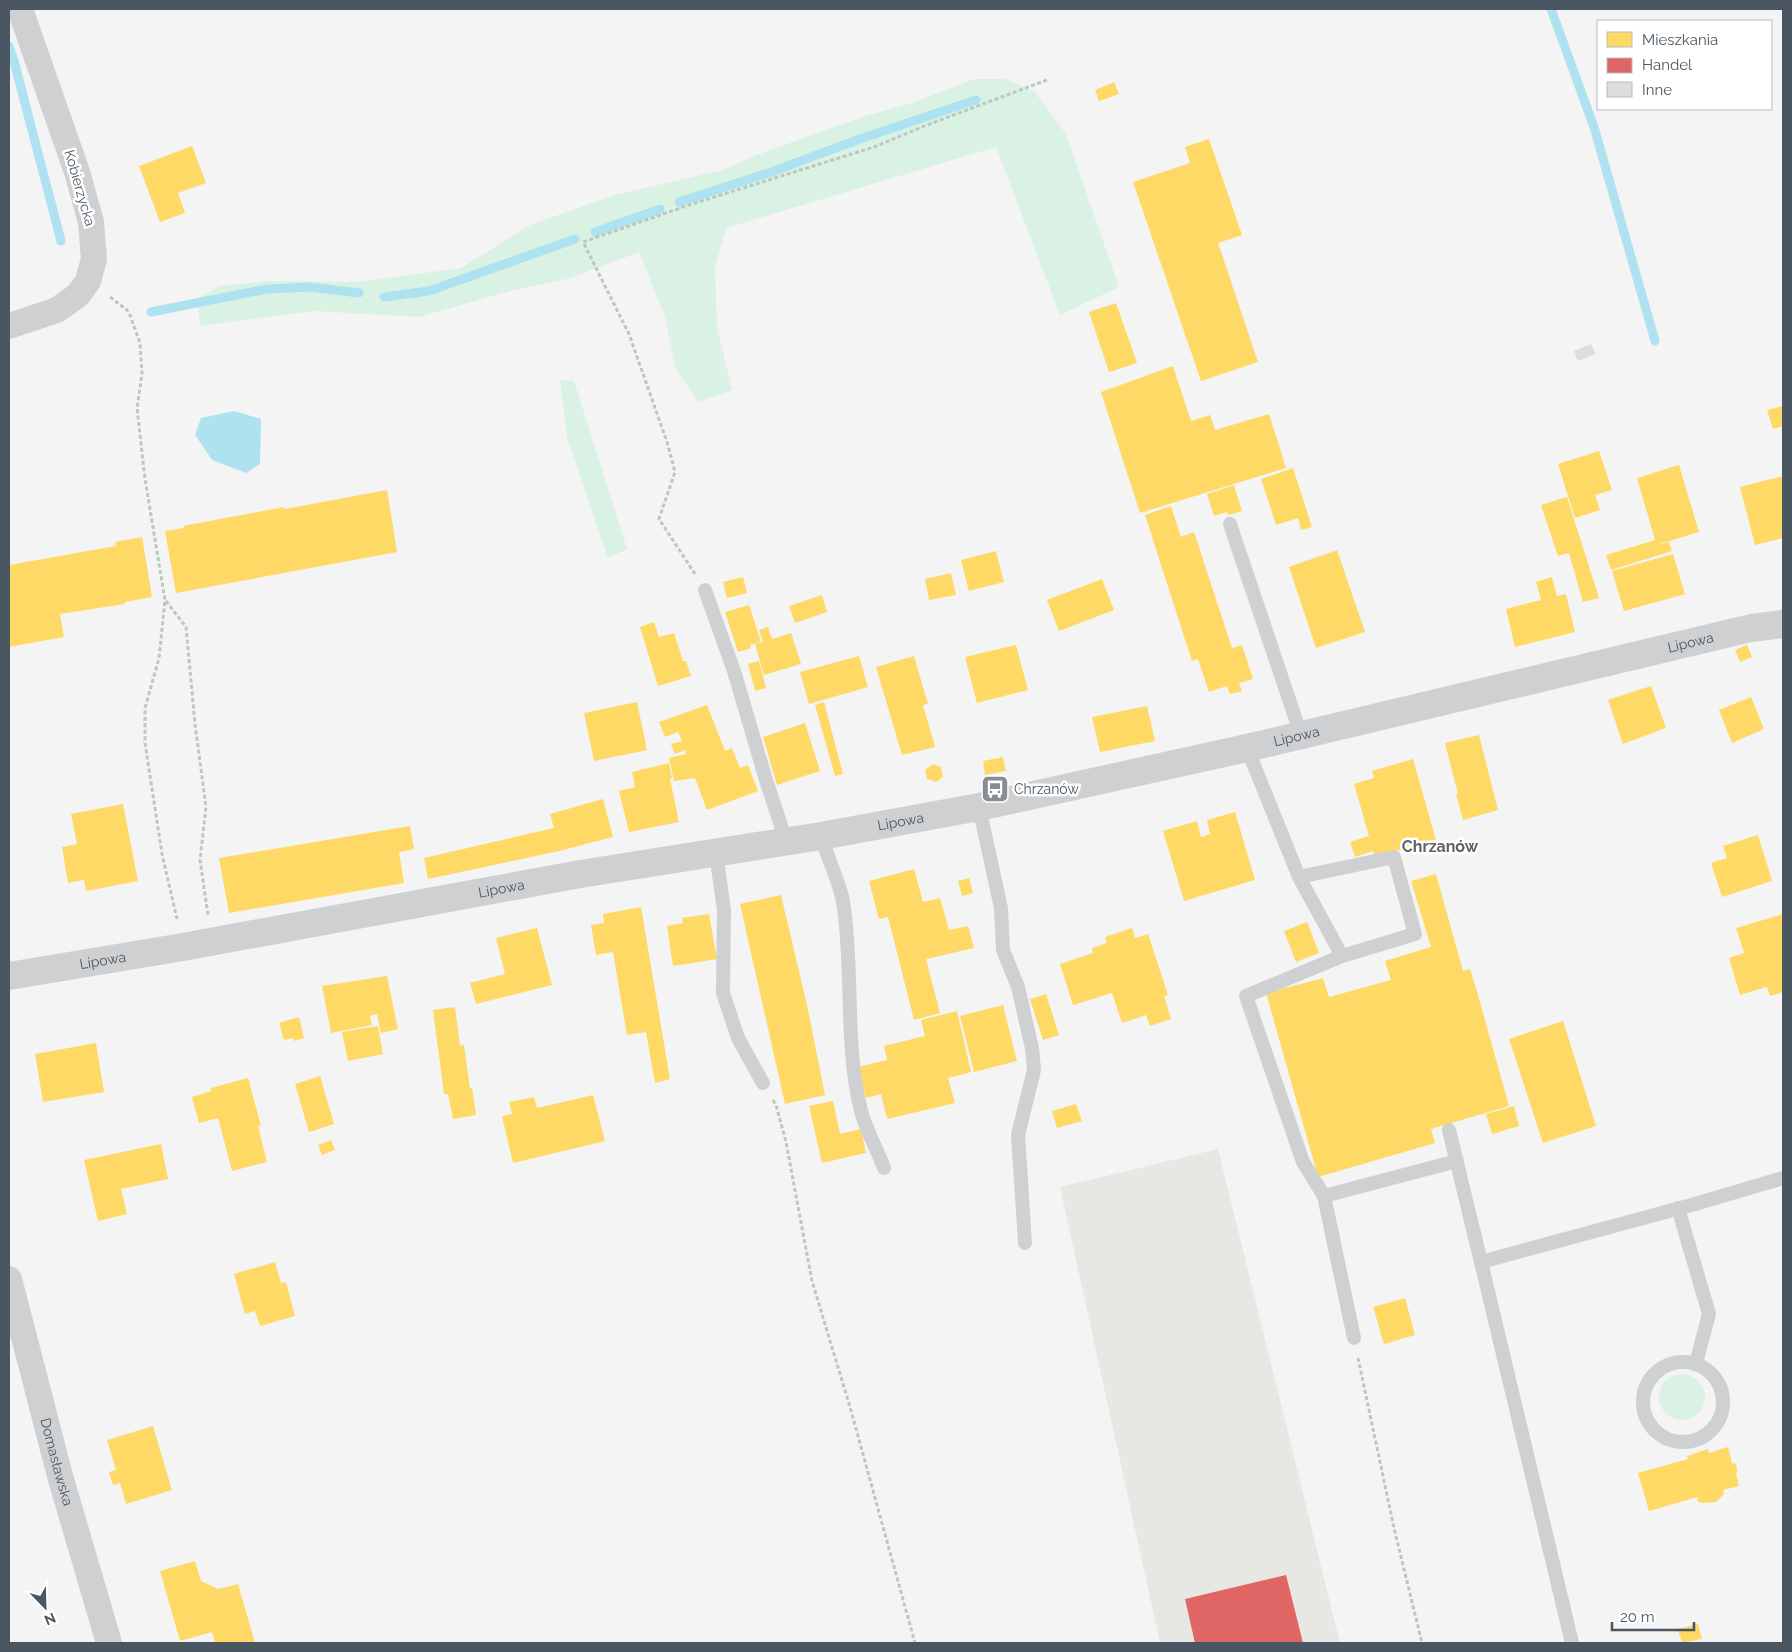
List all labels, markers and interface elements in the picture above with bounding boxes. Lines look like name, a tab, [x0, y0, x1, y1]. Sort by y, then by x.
legend	[1597, 20, 1772, 110]
text: Mieszkania	[1642, 31, 1718, 49]
text: Handel	[1642, 56, 1693, 74]
text: Inne	[1642, 81, 1672, 99]
street label: Kobierzycka	[61, 148, 99, 228]
street label: Lipowa	[1666, 629, 1715, 656]
street label: Lipowa	[1272, 723, 1321, 749]
bus stop icon: Chrzanów	[980, 774, 1010, 804]
place label: Chrzanów	[1014, 781, 1079, 797]
street label: Lipowa	[876, 809, 925, 833]
district label: Chrzanów	[1402, 837, 1479, 856]
street label: Lipowa	[477, 876, 526, 901]
street label: Lipowa	[78, 949, 127, 972]
street label: Domasławska	[37, 1416, 76, 1508]
north arrow	[20, 1582, 70, 1632]
scale bar	[1612, 1600, 1694, 1632]
text: 20 m	[1620, 1608, 1655, 1626]
text: N	[42, 1610, 58, 1628]

